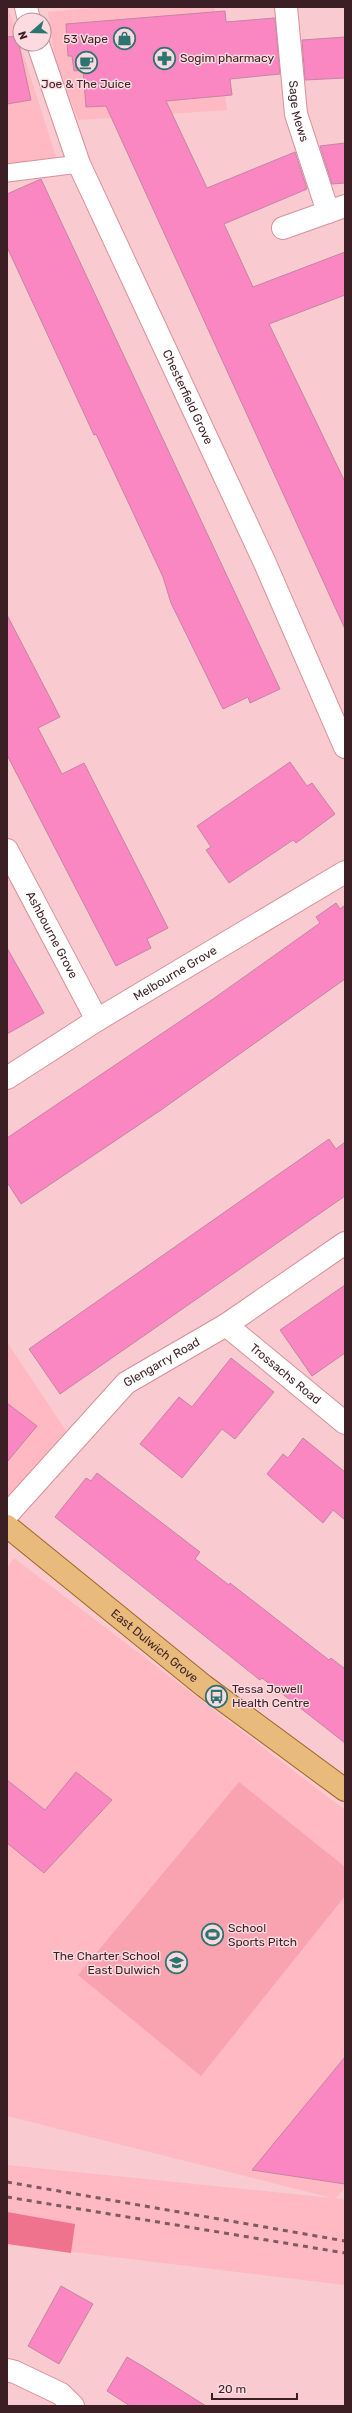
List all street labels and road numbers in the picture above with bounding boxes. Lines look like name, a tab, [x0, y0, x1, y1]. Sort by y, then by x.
street label: Sage Mews	[286, 80, 312, 144]
street label: Chesterfield Grove	[160, 347, 216, 447]
street label: Ashbourne Grove	[23, 889, 81, 981]
street label: Melbourne Grove	[131, 943, 219, 1004]
street label: Glengarry Road	[121, 1335, 202, 1390]
street label: Trossachs Road	[247, 1341, 324, 1407]
street label: East Dulwich Grove	[108, 1606, 201, 1685]

